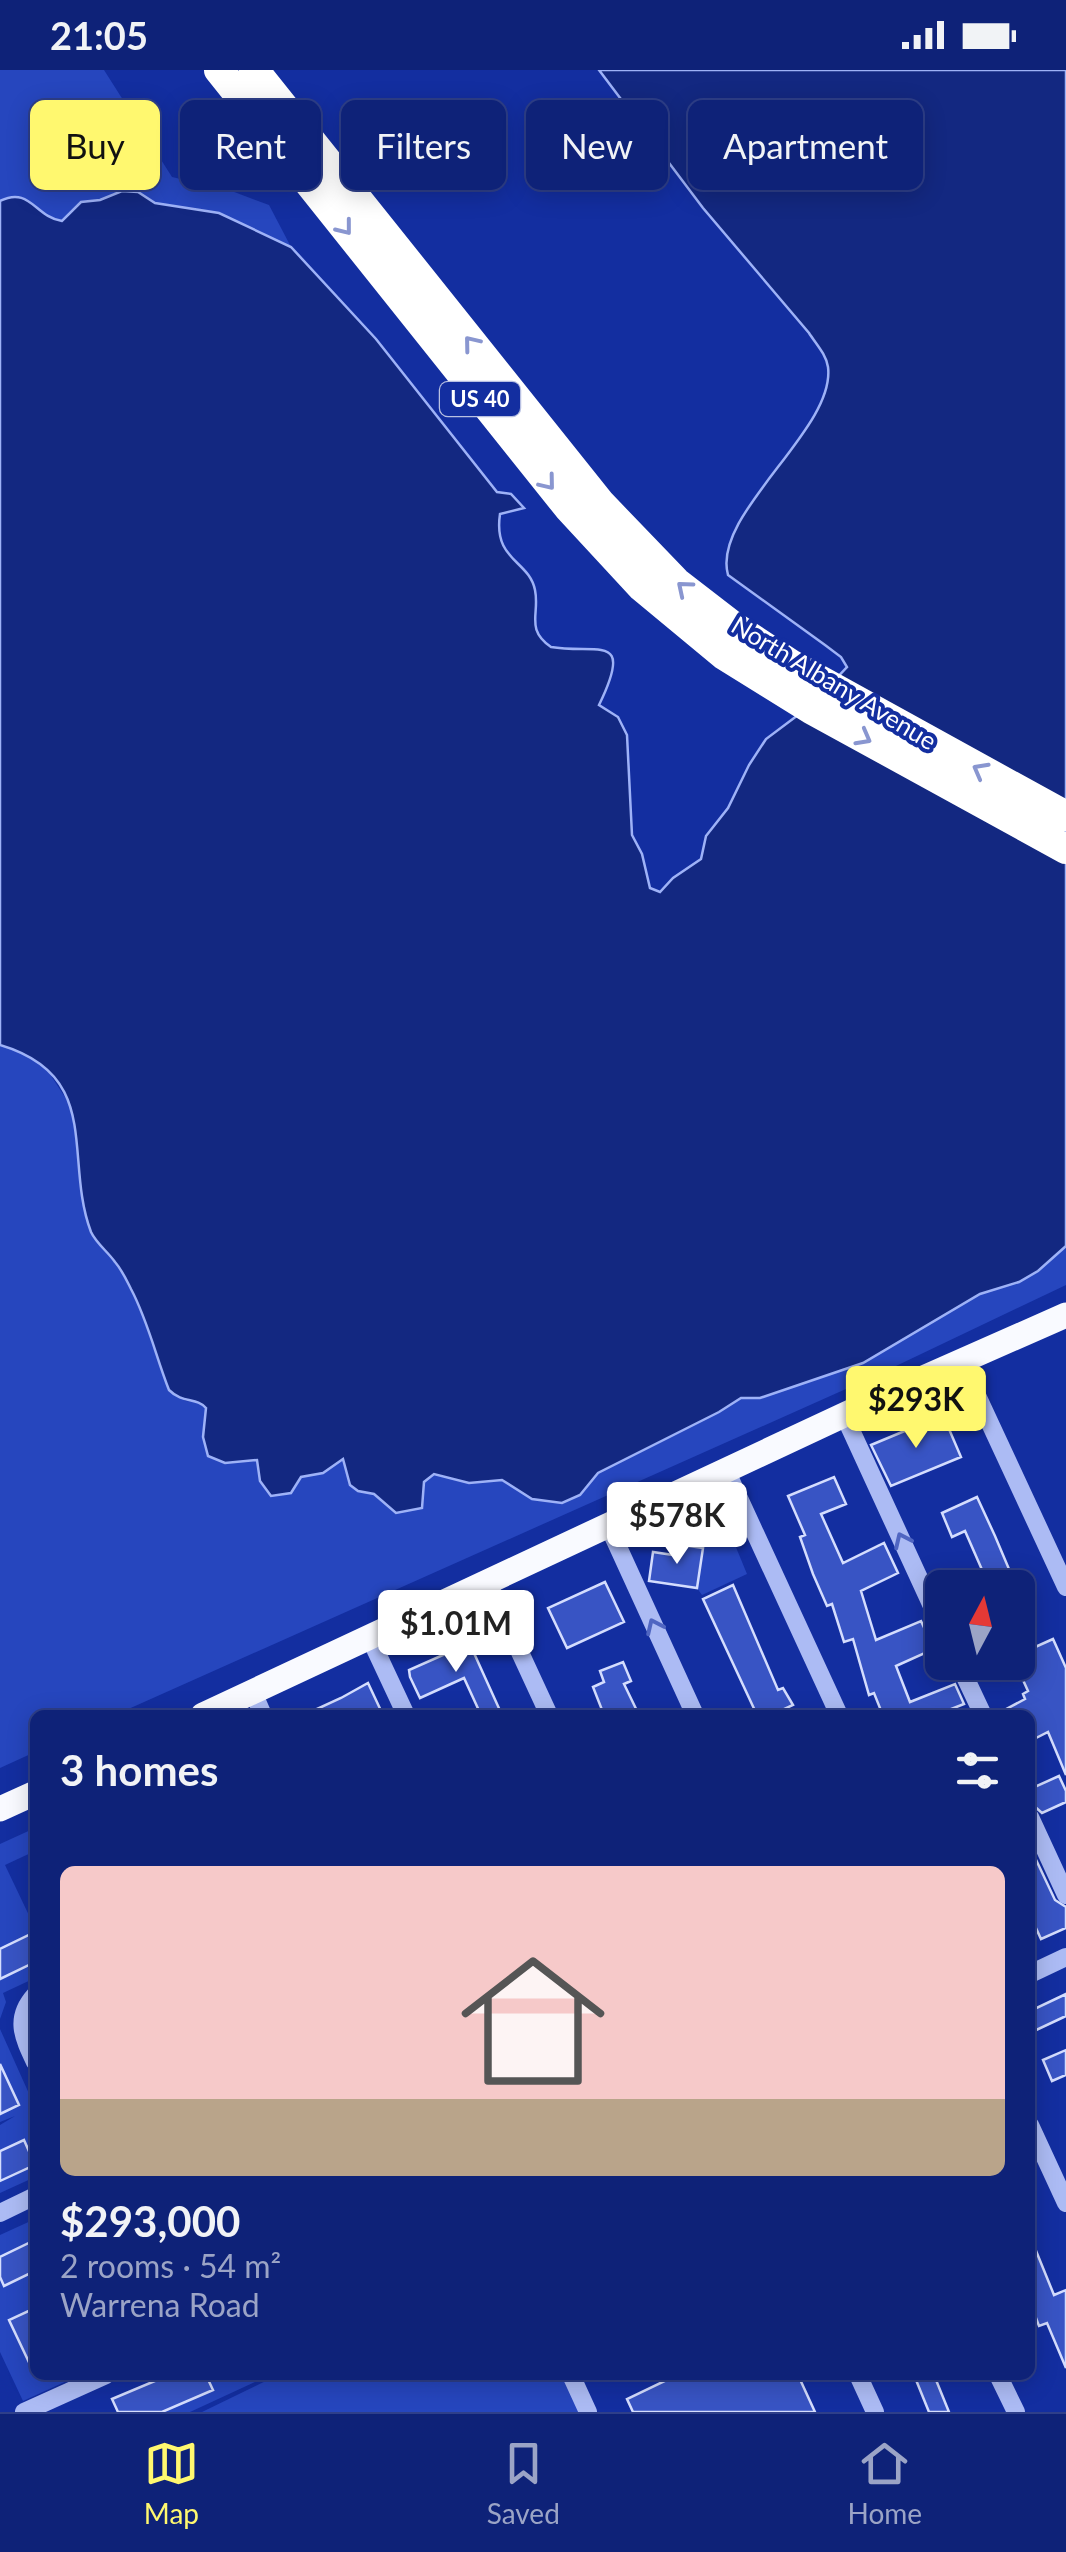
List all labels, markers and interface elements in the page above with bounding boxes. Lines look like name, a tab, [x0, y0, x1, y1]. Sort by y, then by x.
text: 21:05	[50, 12, 148, 58]
chip: Buy	[30, 100, 160, 190]
chip: Rent	[180, 100, 321, 190]
chip: Filters	[341, 100, 506, 190]
chip: New	[526, 100, 668, 190]
chip: Apartment	[688, 100, 923, 190]
one-way arrow	[333, 217, 351, 235]
one-way arrow	[466, 336, 483, 354]
road number: US 40	[440, 382, 520, 416]
one-way arrow	[536, 471, 554, 489]
one-way arrow	[678, 581, 696, 599]
street label: North Albany Avenue	[727, 609, 942, 755]
one-way arrow	[853, 725, 871, 745]
one-way arrow	[973, 762, 991, 782]
pin: $293K	[846, 1366, 986, 1451]
text: $293K	[868, 1379, 964, 1418]
pin: $578K	[607, 1482, 747, 1567]
text: $578K	[629, 1495, 725, 1534]
one-way arrow	[894, 1532, 914, 1550]
north arrow	[925, 1570, 1035, 1680]
map controls	[925, 1570, 1035, 1680]
pin: $1.01M	[375, 1590, 537, 1675]
text: $1.01M	[400, 1603, 512, 1642]
one-way arrow	[647, 1618, 667, 1636]
icon: filters	[950, 1743, 1005, 1798]
text: 3 homes	[60, 1745, 218, 1795]
icon: home	[443, 1931, 623, 2111]
text: $293,000	[60, 2196, 240, 2246]
text: 2 rooms · 54 m²	[60, 2246, 281, 2285]
text: Warrena Road	[60, 2285, 260, 2324]
tab: Map	[144, 2436, 199, 2530]
tab: Saved	[487, 2436, 560, 2530]
tab: Home	[848, 2436, 922, 2530]

